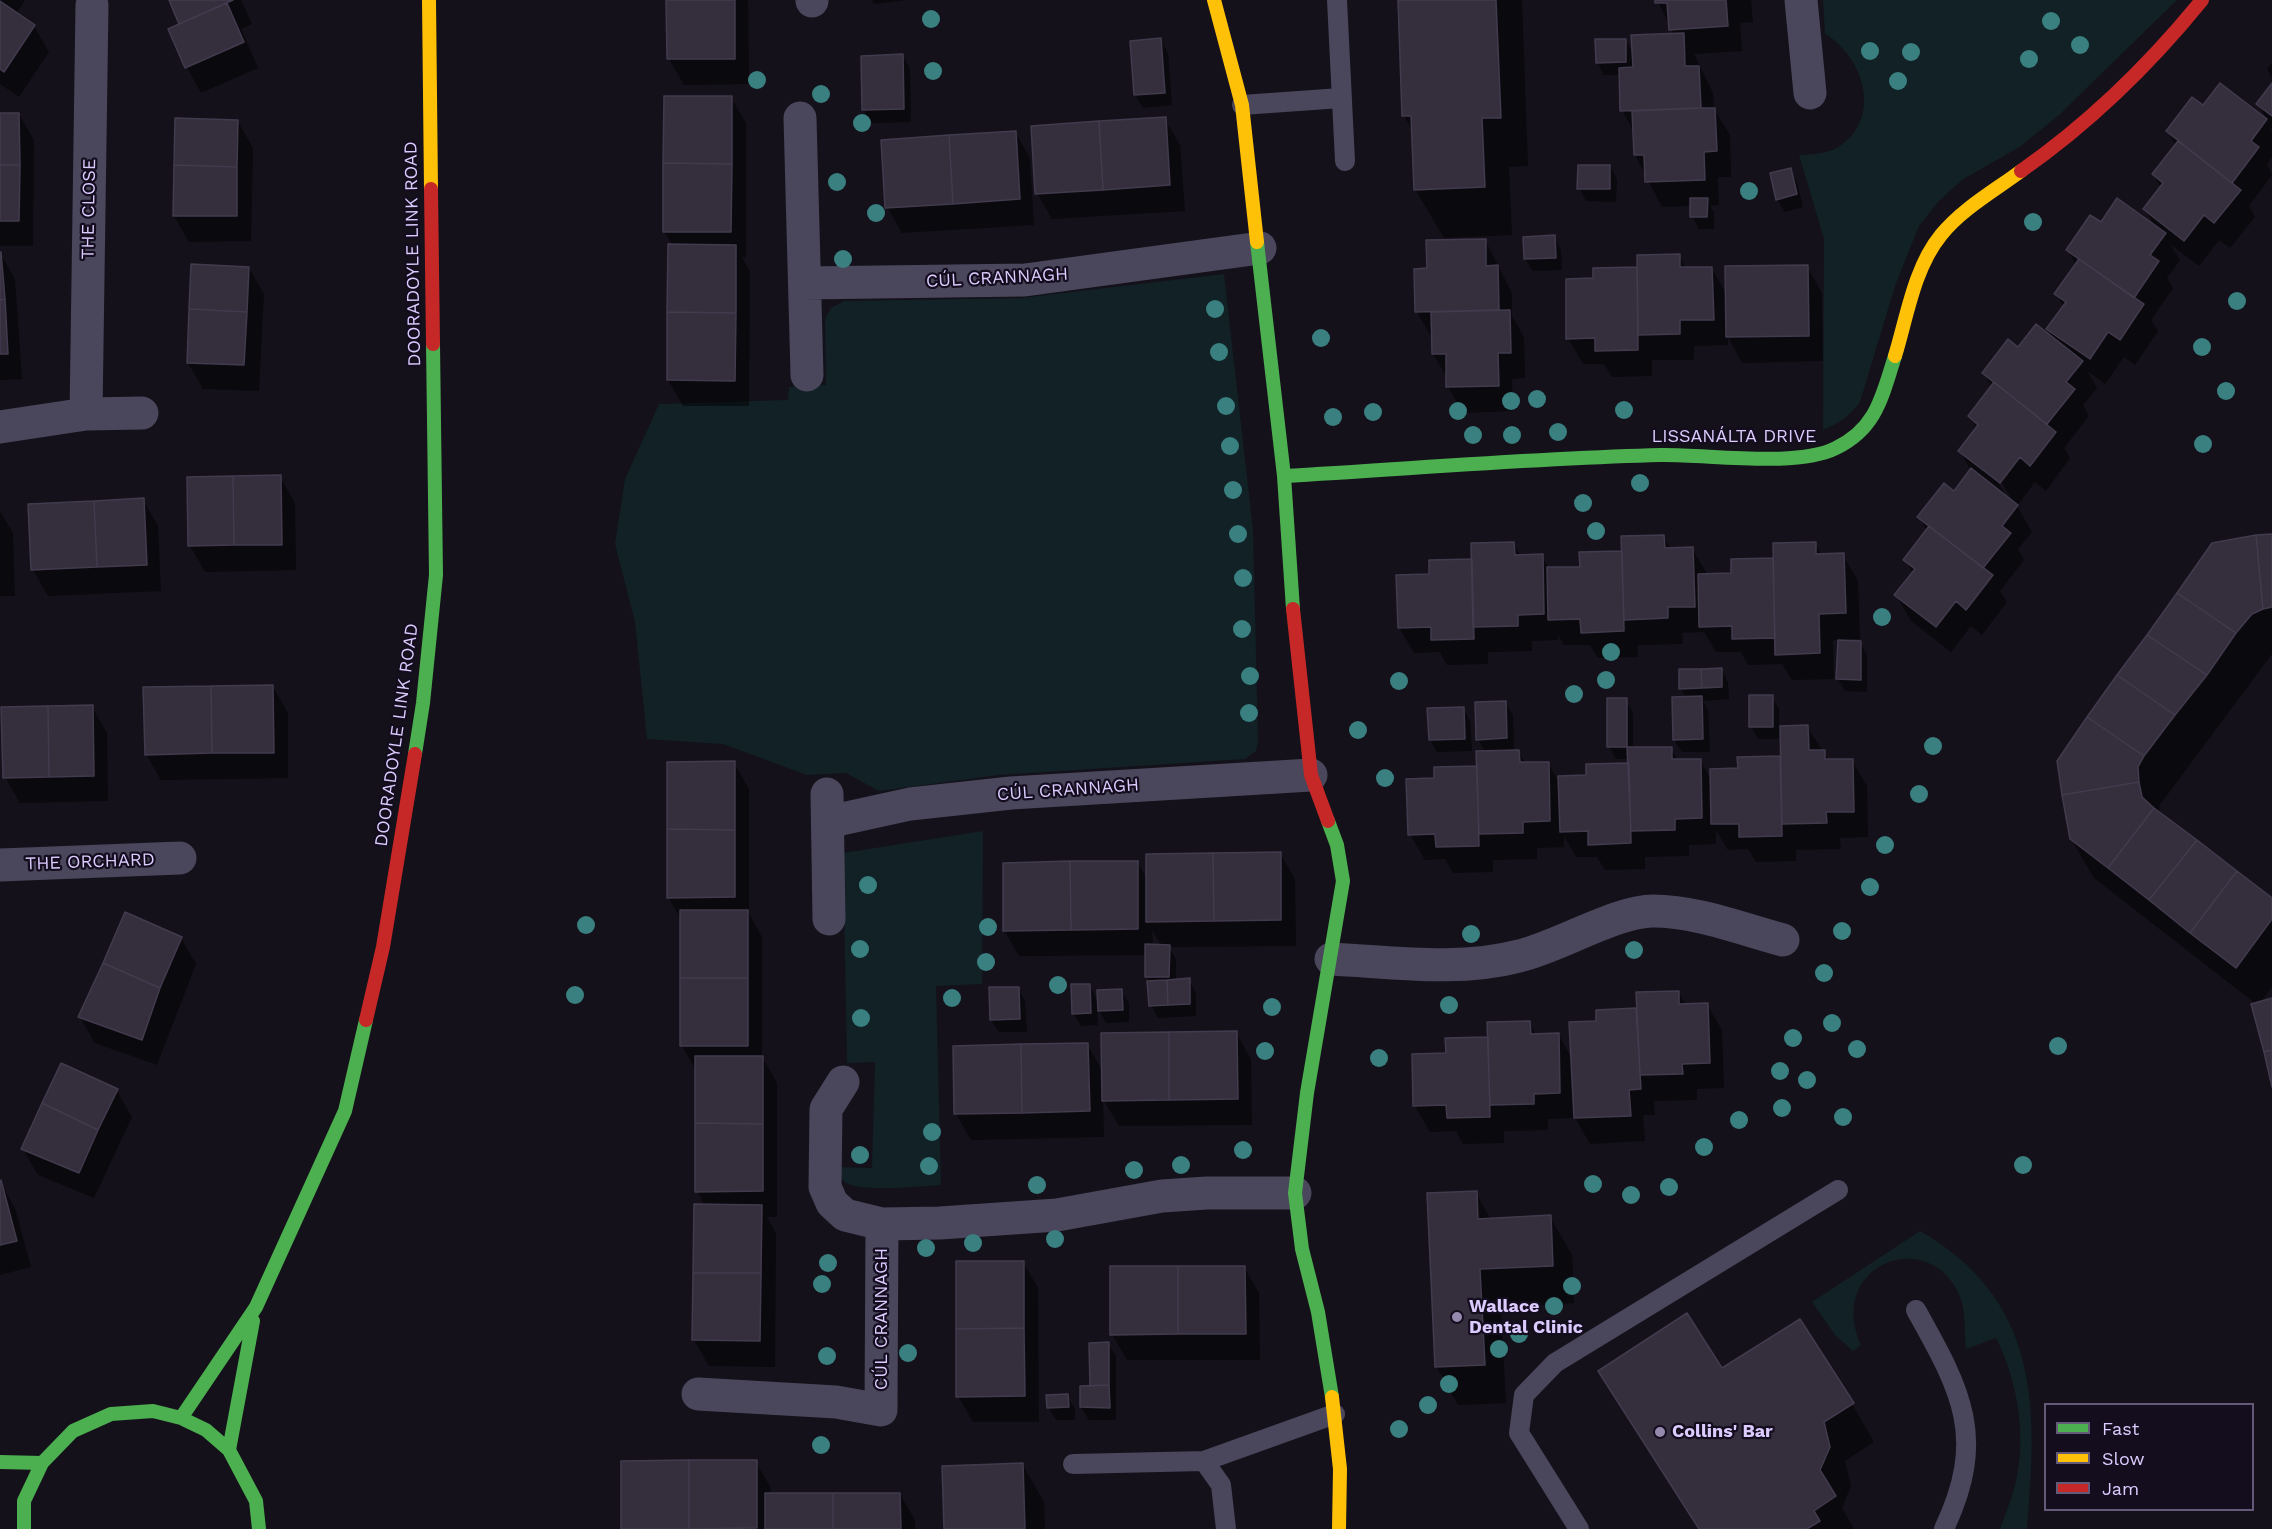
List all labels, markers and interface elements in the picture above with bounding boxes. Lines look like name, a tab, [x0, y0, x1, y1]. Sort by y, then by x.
street label: DOORADOYLE LINK ROAD	[400, 141, 426, 367]
street label: THE CLOSE	[77, 158, 101, 260]
street label: CÚL CRANNAGH	[925, 263, 1069, 293]
street label: LISSANÁLTA DRIVE	[1651, 426, 1817, 448]
street label: DOORADOYLE LINK ROAD	[371, 622, 423, 848]
street label: CÚL CRANNAGH	[996, 774, 1140, 806]
street label: THE ORCHARD	[25, 849, 155, 875]
street label: CÚL CRANNAGH	[871, 1248, 893, 1390]
place label: Wallace Dental Clinic	[1469, 1296, 1583, 1338]
marker: Wallace Dental Clinic	[1450, 1310, 1464, 1324]
legend	[2044, 1403, 2254, 1511]
text: Fast	[2102, 1418, 2139, 1439]
place label: Collins' Bar	[1672, 1421, 1773, 1443]
marker: Collins' Bar	[1653, 1425, 1667, 1439]
text: Slow	[2102, 1448, 2145, 1469]
text: Jam	[2102, 1478, 2139, 1499]

